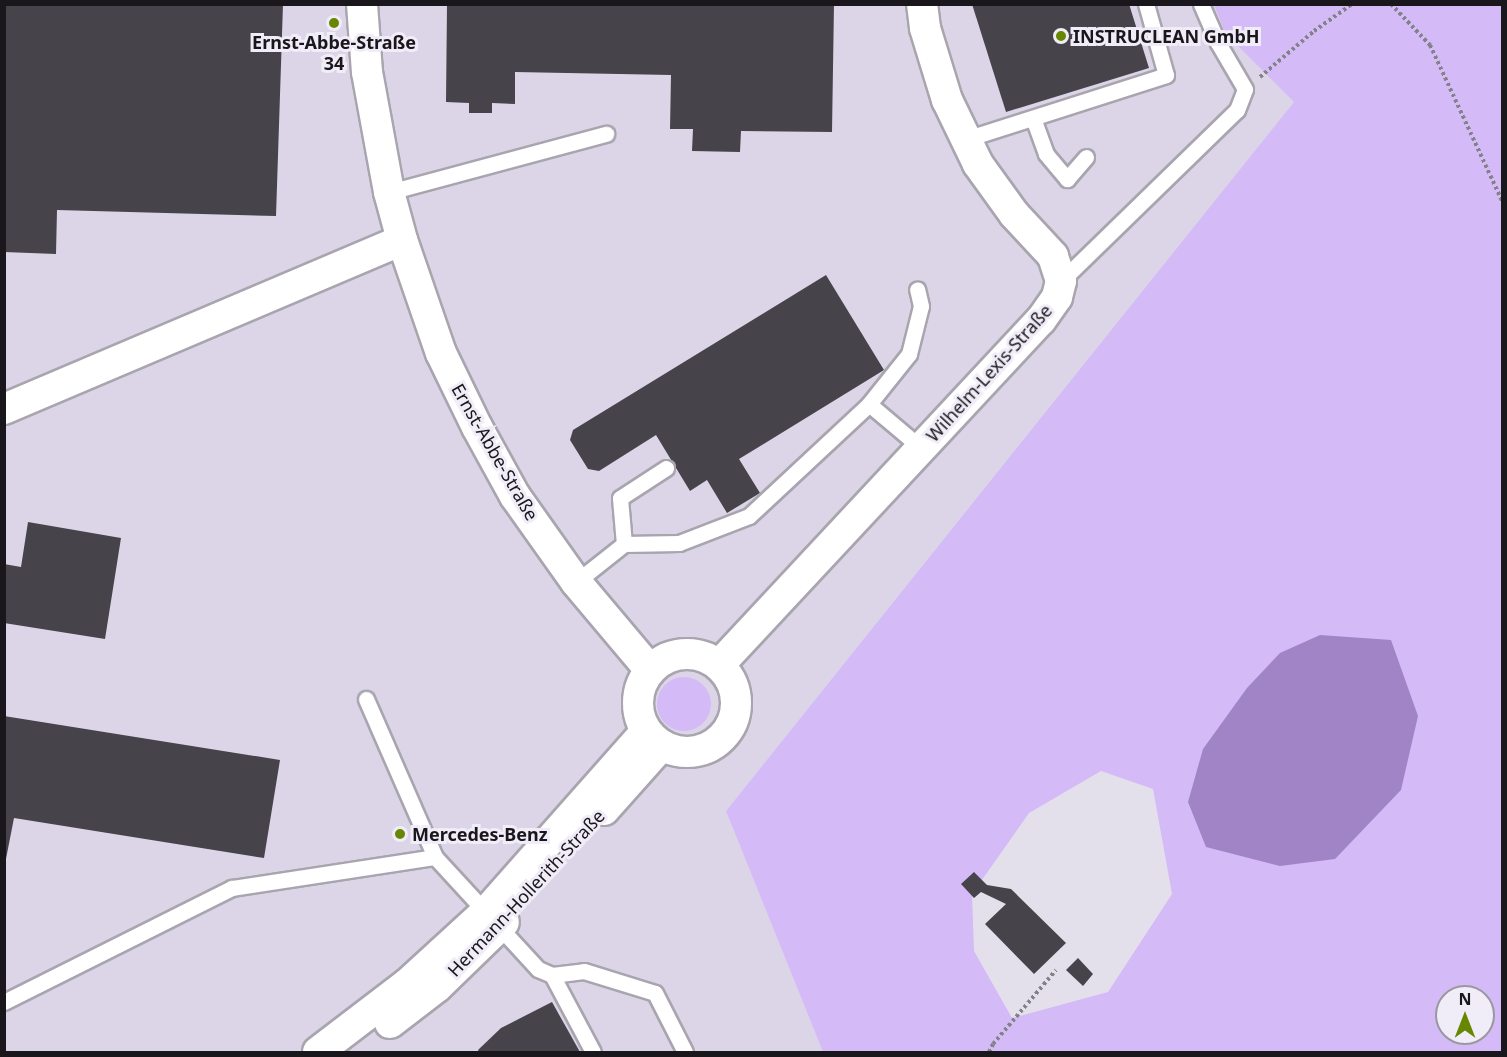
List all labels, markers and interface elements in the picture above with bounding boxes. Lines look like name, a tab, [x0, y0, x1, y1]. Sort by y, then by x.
marker: Ernst-Abbe-Straße 34	[327, 16, 341, 30]
place label: INSTRUCLEAN GmbH	[1073, 25, 1260, 47]
marker: INSTRUCLEAN GmbH	[1054, 29, 1068, 43]
place label: Ernst-Abbe-Straße 34	[252, 32, 416, 74]
street label: Wilhelm-Lexis-Straße	[922, 300, 1056, 446]
street label: Ernst-Abbe-Straße	[447, 380, 543, 524]
street label: Hermann-Hollerith-Straße	[443, 805, 609, 981]
place label: Mercedes-Benz	[412, 823, 548, 845]
marker: Mercedes-Benz	[393, 827, 407, 841]
north arrow	[1435, 985, 1495, 1045]
text: N	[1458, 988, 1472, 1010]

